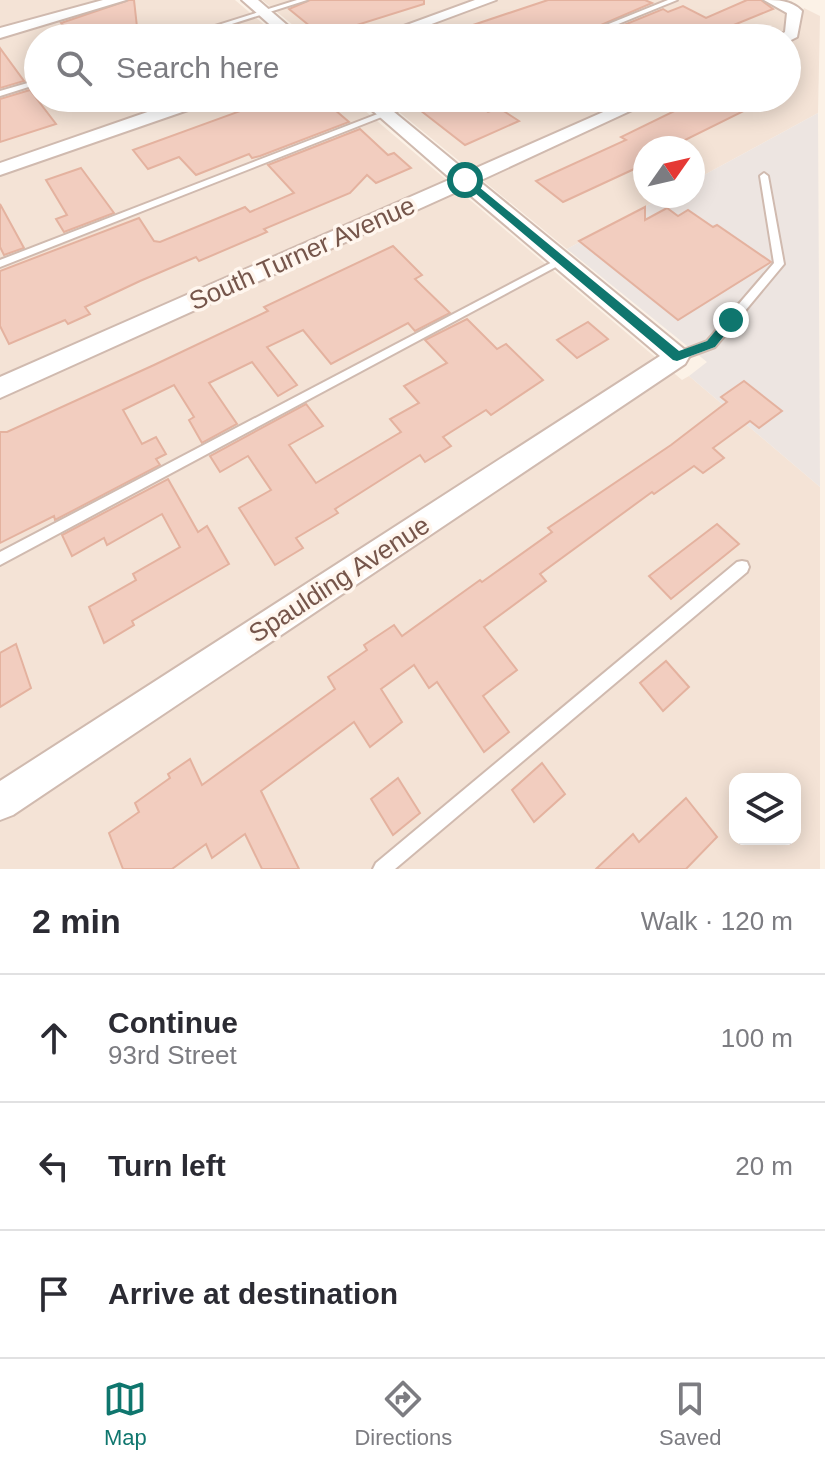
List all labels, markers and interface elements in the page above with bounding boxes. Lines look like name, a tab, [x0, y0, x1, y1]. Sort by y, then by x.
search box	[24, 24, 801, 112]
icon: search	[52, 46, 96, 90]
text: Search here	[116, 51, 279, 84]
north arrow	[633, 136, 705, 208]
route start	[447, 162, 483, 198]
street label: South Turner Avenue	[185, 190, 419, 316]
route end	[713, 302, 749, 338]
street label: Spaulding Avenue	[243, 509, 435, 649]
map controls	[729, 773, 801, 845]
button: layers	[729, 773, 801, 845]
text: 2 min	[32, 902, 121, 940]
text: Walk · 120 m	[641, 906, 793, 936]
text: Continue	[108, 1006, 238, 1039]
icon: ahead	[32, 1016, 76, 1060]
text: 100 m	[721, 1023, 793, 1053]
text: 93rd Street	[108, 1040, 237, 1070]
icon: left	[32, 1144, 76, 1188]
text: Turn left	[108, 1149, 226, 1182]
text: 20 m	[735, 1151, 793, 1181]
icon: arrive	[32, 1272, 76, 1316]
text: Arrive at destination	[108, 1277, 398, 1310]
tab: Map	[103, 1377, 147, 1451]
tab: Directions	[354, 1377, 452, 1451]
tab: Saved	[659, 1377, 722, 1451]

